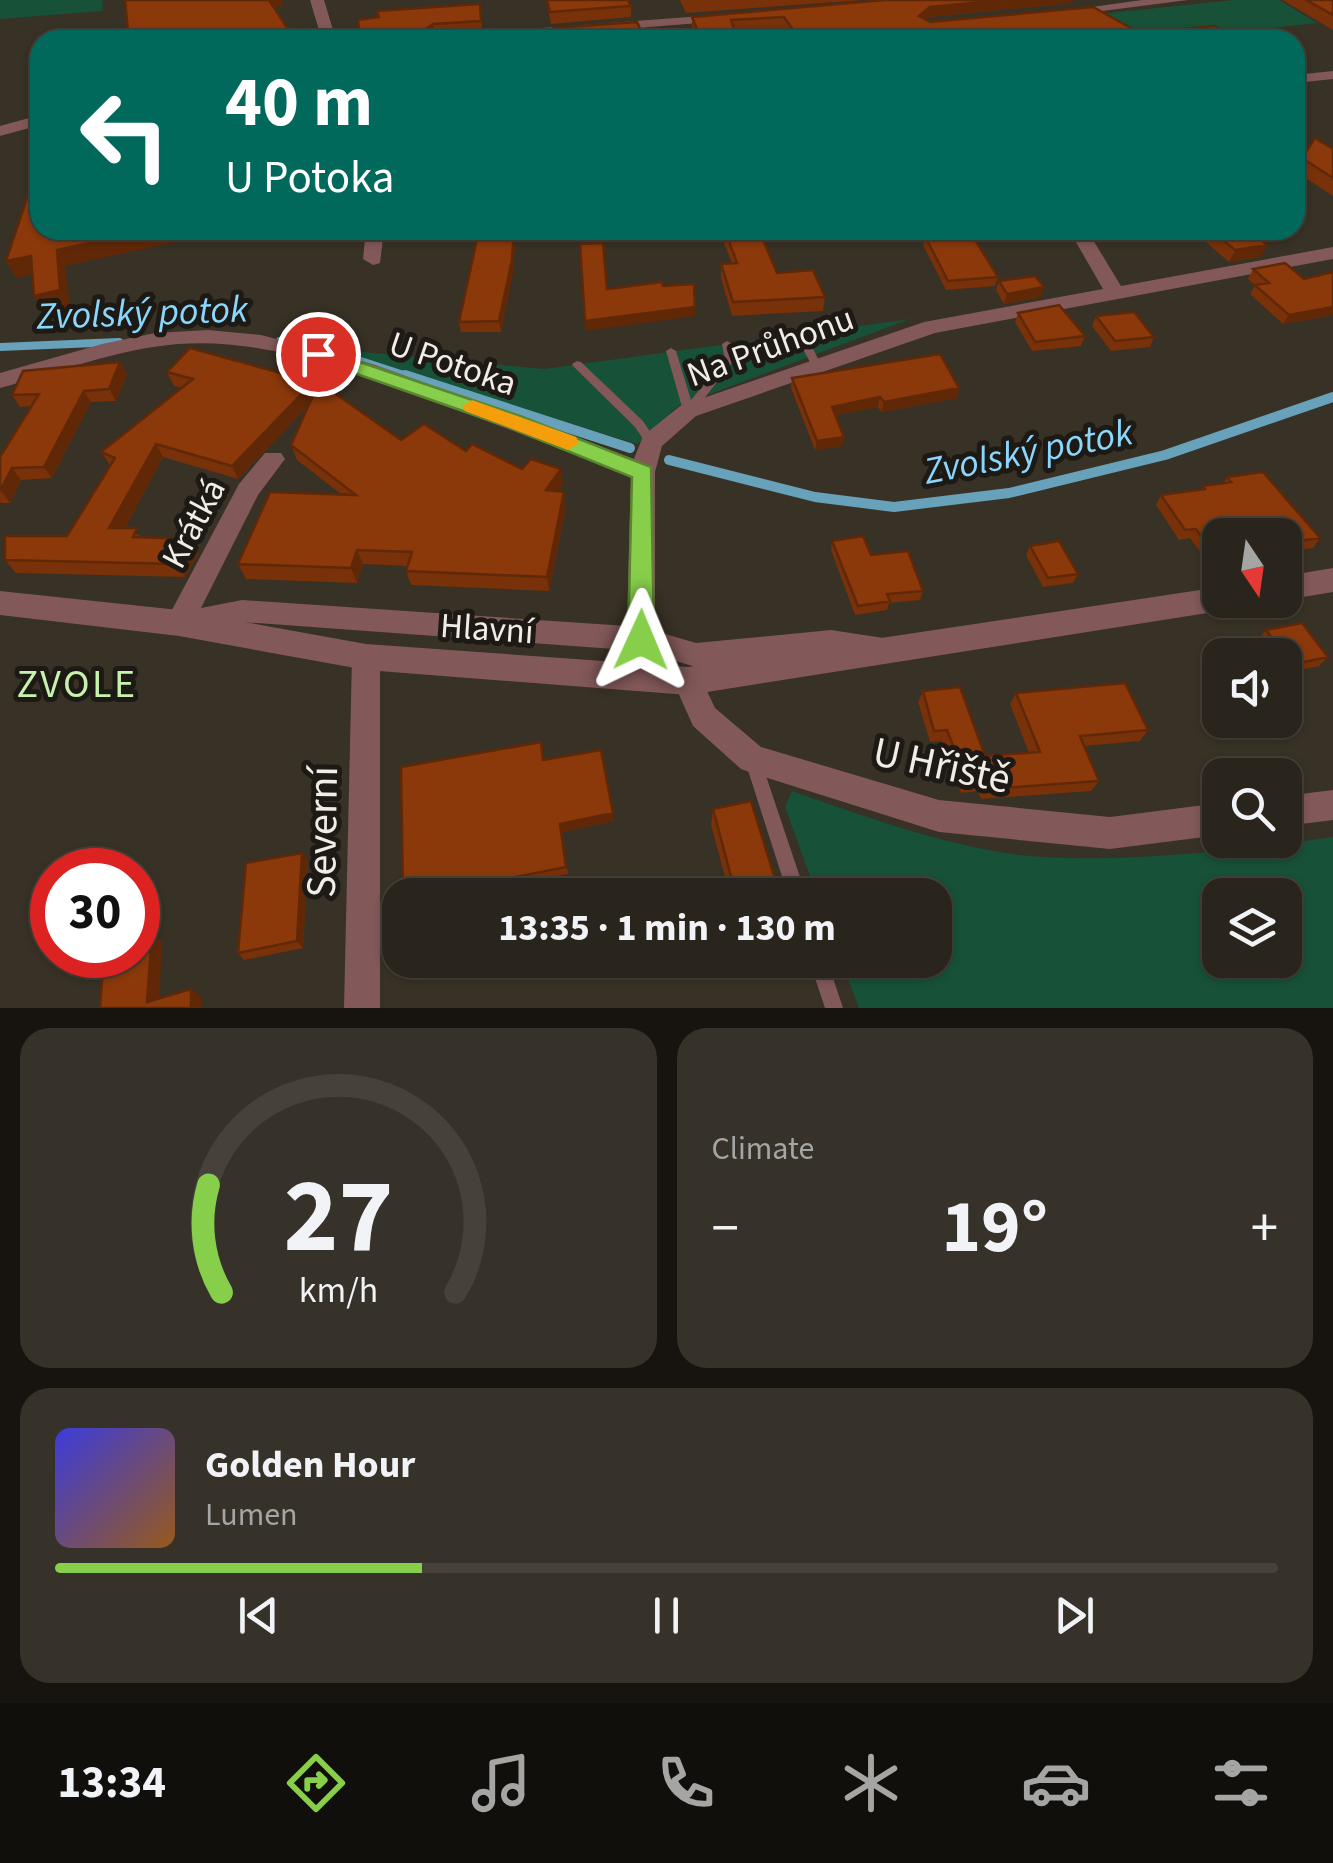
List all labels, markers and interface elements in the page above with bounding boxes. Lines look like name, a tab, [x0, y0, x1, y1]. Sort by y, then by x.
text: 40 m	[225, 53, 373, 153]
icon: left	[60, 70, 190, 200]
text: U Potoka	[225, 146, 395, 210]
water label: Zvolský potok	[34, 282, 250, 344]
street label: Na Průhonu	[680, 294, 861, 400]
pin	[276, 312, 361, 397]
street label: U Potoka	[382, 319, 523, 409]
icon: arrive	[291, 327, 346, 382]
water label: Zvolský potok	[918, 405, 1138, 499]
street label: Krátká	[149, 470, 238, 577]
north arrow	[1202, 518, 1302, 618]
map controls	[1202, 518, 1302, 978]
position arrow	[589, 588, 693, 692]
street label: Hlavní	[439, 601, 537, 657]
button: sound	[1202, 638, 1302, 738]
district label: ZVOLE	[16, 656, 138, 713]
street label: U Hřiště	[867, 722, 1016, 810]
button: search	[1202, 758, 1302, 858]
street label: Severní	[292, 764, 354, 898]
speed limit sign: 30	[30, 848, 160, 978]
button: layers	[1202, 878, 1302, 978]
text: 13:35 · 1 min · 130 m	[498, 901, 836, 955]
text: Climate	[712, 1126, 814, 1172]
text: 27	[283, 1144, 393, 1292]
text: 19°	[941, 1174, 1048, 1281]
text: −	[712, 1190, 739, 1268]
text: +	[1251, 1190, 1278, 1268]
text: km/h	[299, 1265, 378, 1316]
text: Golden Hour	[205, 1438, 415, 1492]
text: Lumen	[205, 1492, 298, 1538]
icon: previous	[231, 1588, 286, 1643]
icon: pause	[639, 1588, 694, 1643]
icon: next	[1047, 1588, 1102, 1643]
icon: directions	[281, 1748, 351, 1818]
icon: music	[466, 1748, 536, 1818]
icon: phone	[651, 1748, 721, 1818]
icon: climate	[836, 1748, 906, 1818]
icon: car	[1021, 1748, 1091, 1818]
icon: filters	[1206, 1748, 1276, 1818]
text: 13:34	[57, 1751, 166, 1815]

